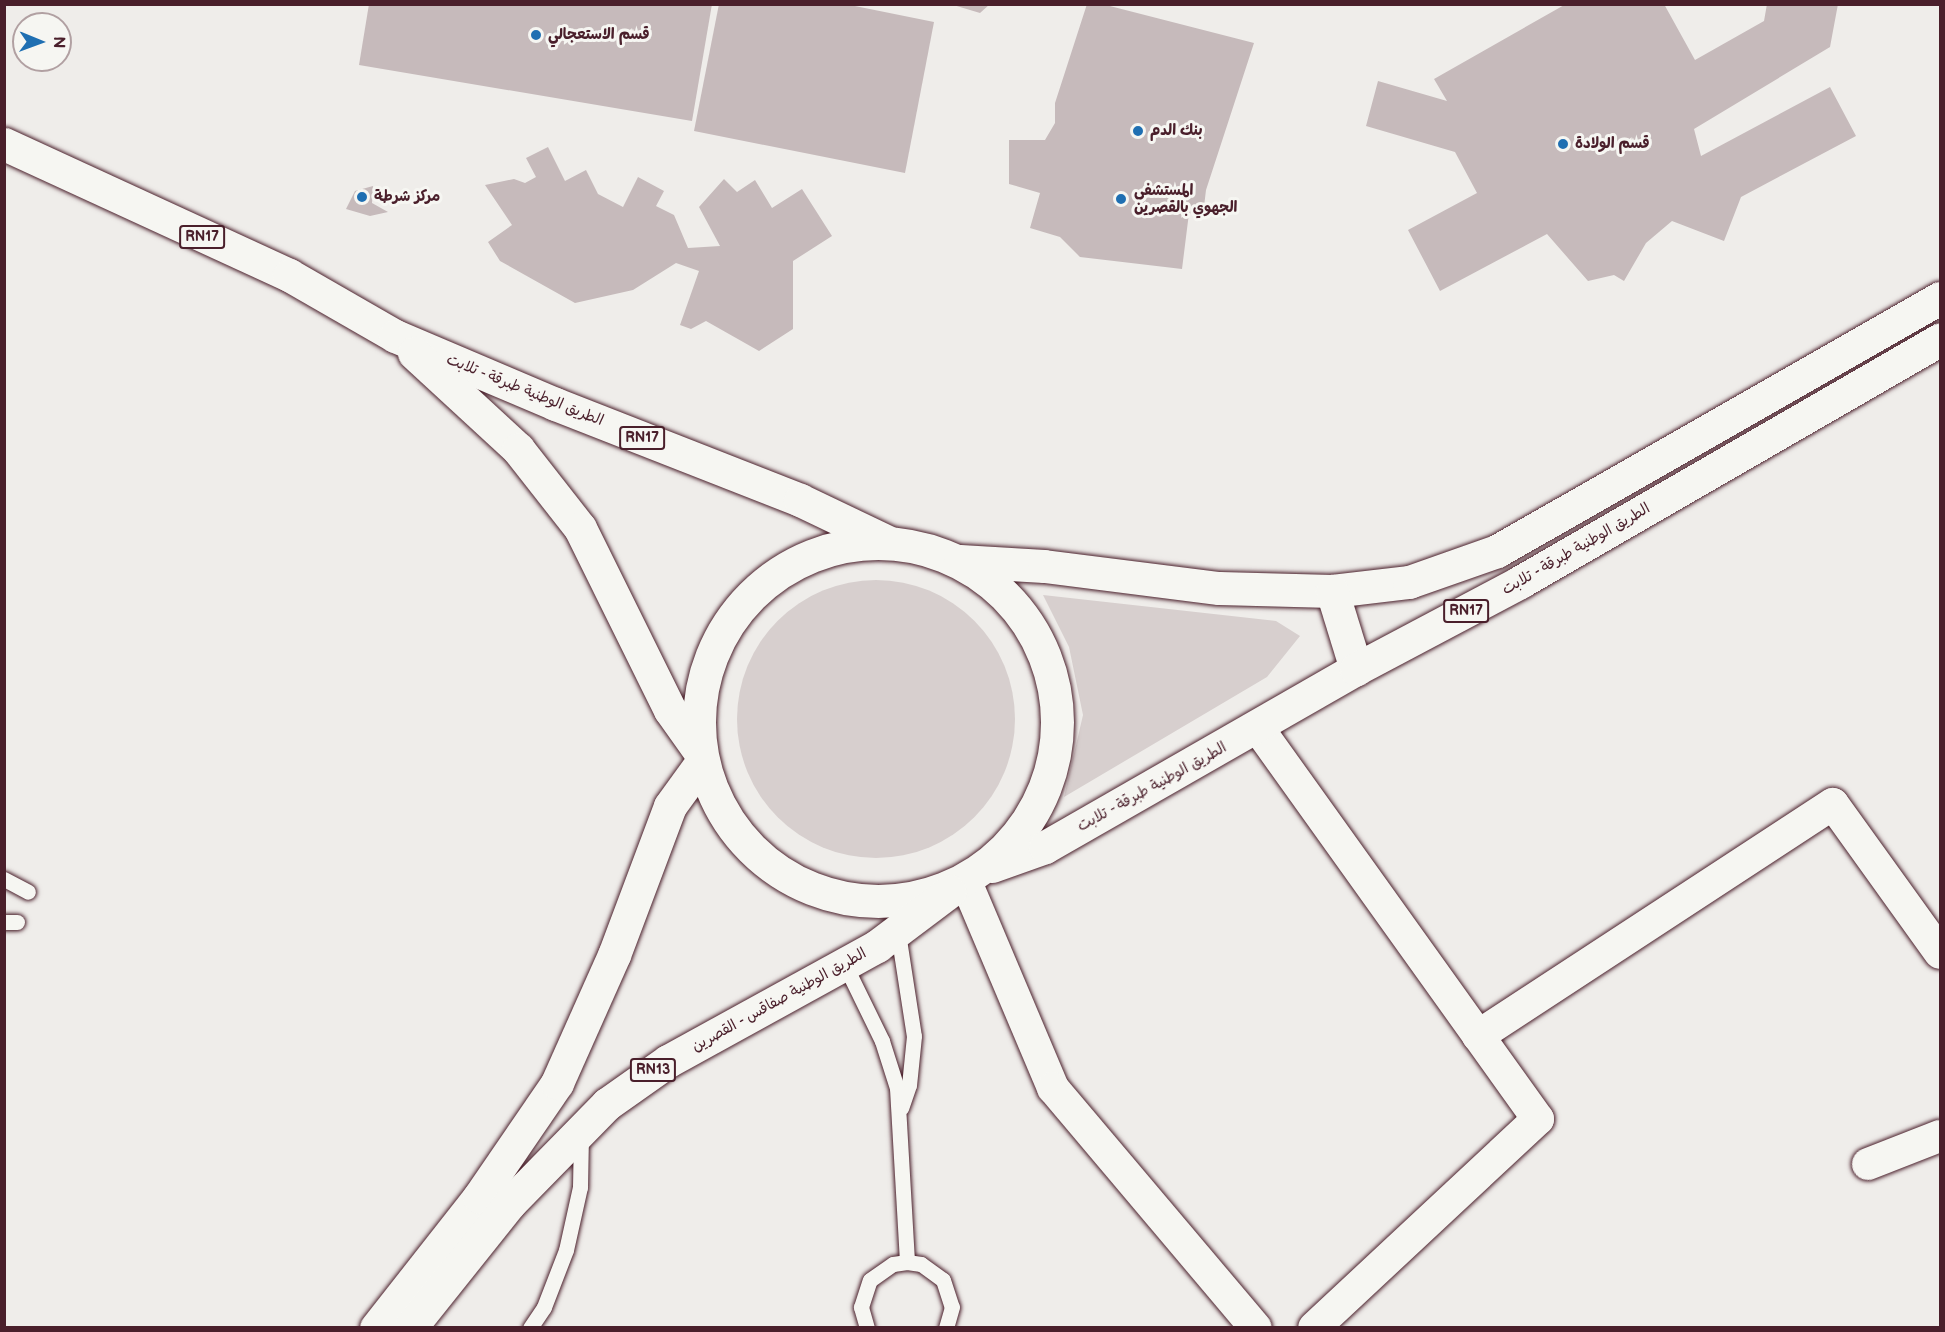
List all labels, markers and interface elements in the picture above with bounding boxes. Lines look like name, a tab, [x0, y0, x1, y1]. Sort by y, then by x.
north arrow	[12, 12, 72, 72]
place label: قسم الاستعجالي	[548, 26, 650, 44]
marker: قسم الاستعجالي	[529, 28, 543, 42]
text: N	[49, 36, 68, 48]
place label: بنك الدم	[1150, 122, 1203, 140]
marker: بنك الدم	[1131, 124, 1145, 138]
place label: قسم الولادة	[1575, 135, 1650, 153]
marker: قسم الولادة	[1556, 137, 1570, 151]
place label: المستشفى الجهوي بالقصرين	[1134, 181, 1237, 216]
place label: مركز شرطة	[374, 188, 440, 206]
marker: مركز شرطة	[355, 190, 369, 204]
marker: المستشفى الجهوي بالقصرين	[1112, 190, 1130, 208]
road number: RN17	[178, 226, 226, 248]
street label: الطريق الوطنية طبرقة - تلابت	[443, 350, 607, 430]
road number: RN17	[618, 427, 666, 449]
street label: الطريق الوطنية طبرقة - تلابت	[1498, 499, 1654, 599]
road number: RN17	[1442, 600, 1490, 622]
street label: الطريق الوطنية طبرقة - تلابت	[1074, 738, 1230, 836]
street label: الطريق الوطنية صفاقس - القصرين	[688, 944, 870, 1056]
road number: RN13	[629, 1059, 677, 1081]

